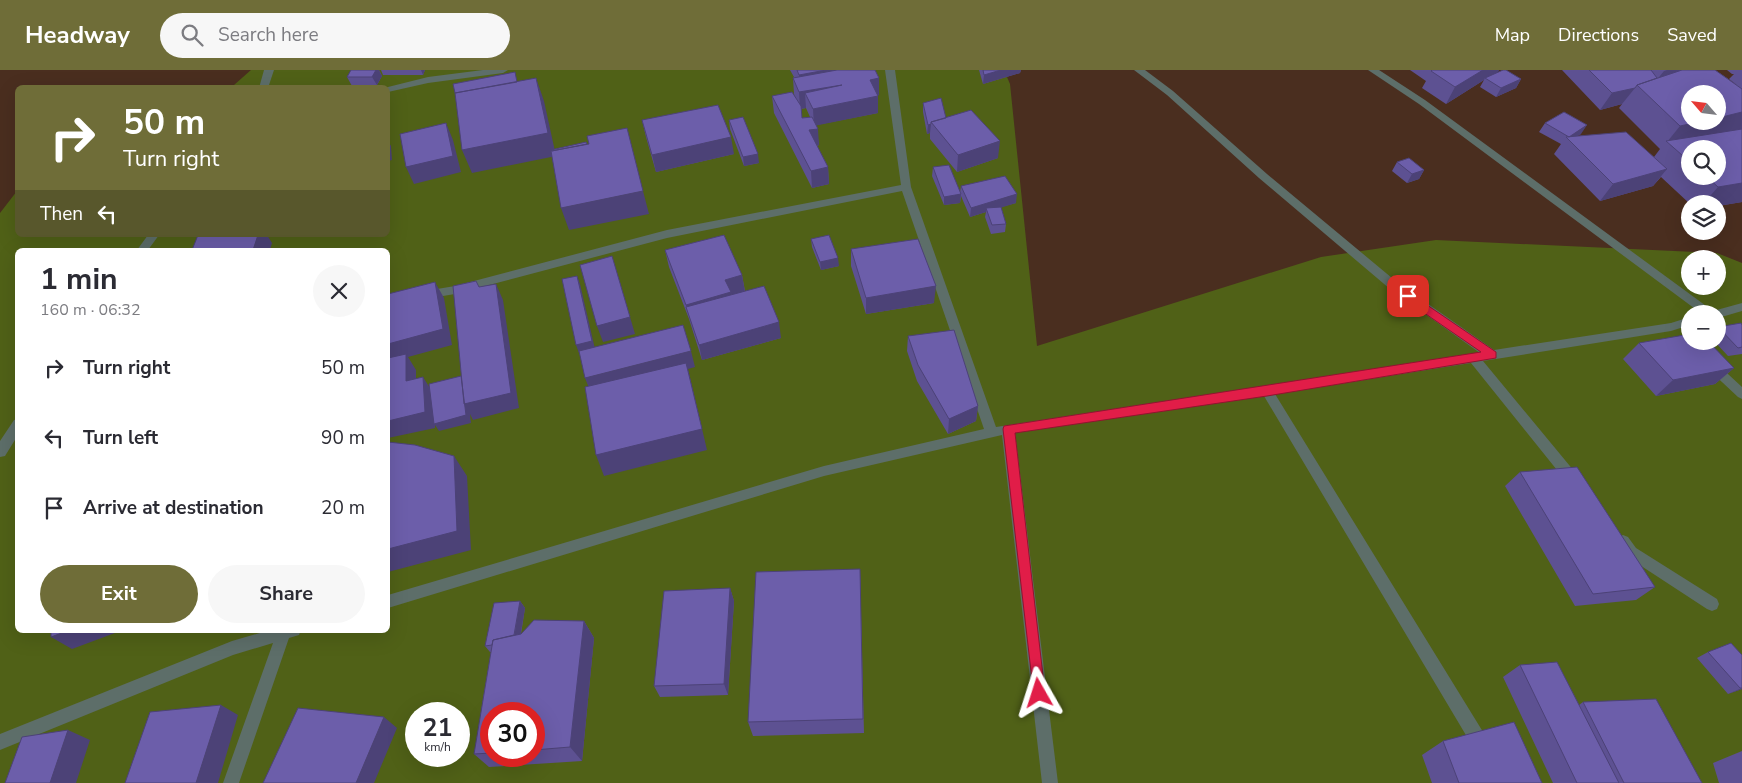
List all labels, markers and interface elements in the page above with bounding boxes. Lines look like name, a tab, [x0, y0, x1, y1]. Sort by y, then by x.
search box	[160, 13, 510, 58]
text: Headway	[25, 19, 130, 51]
icon: search	[178, 21, 206, 49]
text: Search here	[218, 22, 319, 48]
text: Map	[1495, 23, 1530, 47]
text: Directions	[1558, 23, 1639, 47]
text: Saved	[1667, 23, 1717, 47]
north arrow	[1681, 85, 1726, 130]
map controls	[1681, 85, 1726, 350]
text: 50 m	[123, 99, 205, 146]
icon: right	[40, 105, 105, 170]
button: search	[1681, 140, 1726, 185]
text: Turn right	[123, 144, 219, 174]
button: layers	[1681, 195, 1726, 240]
icon: left	[93, 200, 121, 228]
text: Then	[40, 201, 83, 227]
button: +	[1681, 250, 1726, 295]
text: 1 min	[40, 259, 118, 300]
button: close	[313, 265, 365, 317]
pin	[1387, 275, 1429, 317]
icon: arrive	[1394, 282, 1422, 310]
text: 160 m · 06:32	[40, 299, 141, 321]
button: −	[1681, 305, 1726, 350]
icon: right	[40, 354, 68, 382]
text: Turn right	[83, 355, 170, 381]
text: 50 m	[321, 355, 365, 381]
icon: left	[40, 424, 68, 452]
text: Turn left	[83, 425, 158, 451]
text: 90 m	[321, 425, 365, 451]
icon: arrive	[40, 494, 68, 522]
text: Arrive at destination	[83, 495, 264, 521]
text: 20 m	[321, 495, 365, 521]
button: Exit	[40, 565, 198, 623]
button: Share	[208, 565, 365, 623]
position arrow	[1012, 666, 1064, 718]
speed limit sign: 30	[480, 702, 545, 767]
text: 21	[422, 711, 453, 745]
text: km/h	[424, 739, 451, 755]

